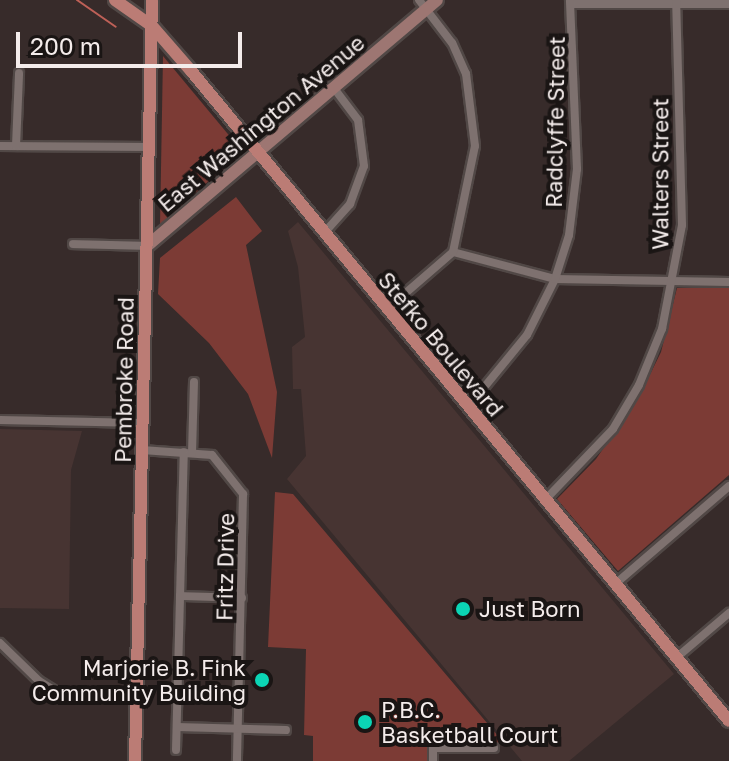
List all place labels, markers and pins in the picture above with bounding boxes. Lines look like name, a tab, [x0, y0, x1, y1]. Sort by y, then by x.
place label: Just Born	[479, 596, 581, 622]
marker: Just Born	[454, 600, 472, 618]
place label: Marjorie B. Fink Community Building	[32, 654, 246, 706]
marker: Marjorie B. Fink Community Building	[253, 671, 271, 689]
place label: P.B.C. Basketball Court	[381, 696, 558, 748]
marker: P.B.C. Basketball Court	[356, 713, 374, 731]

